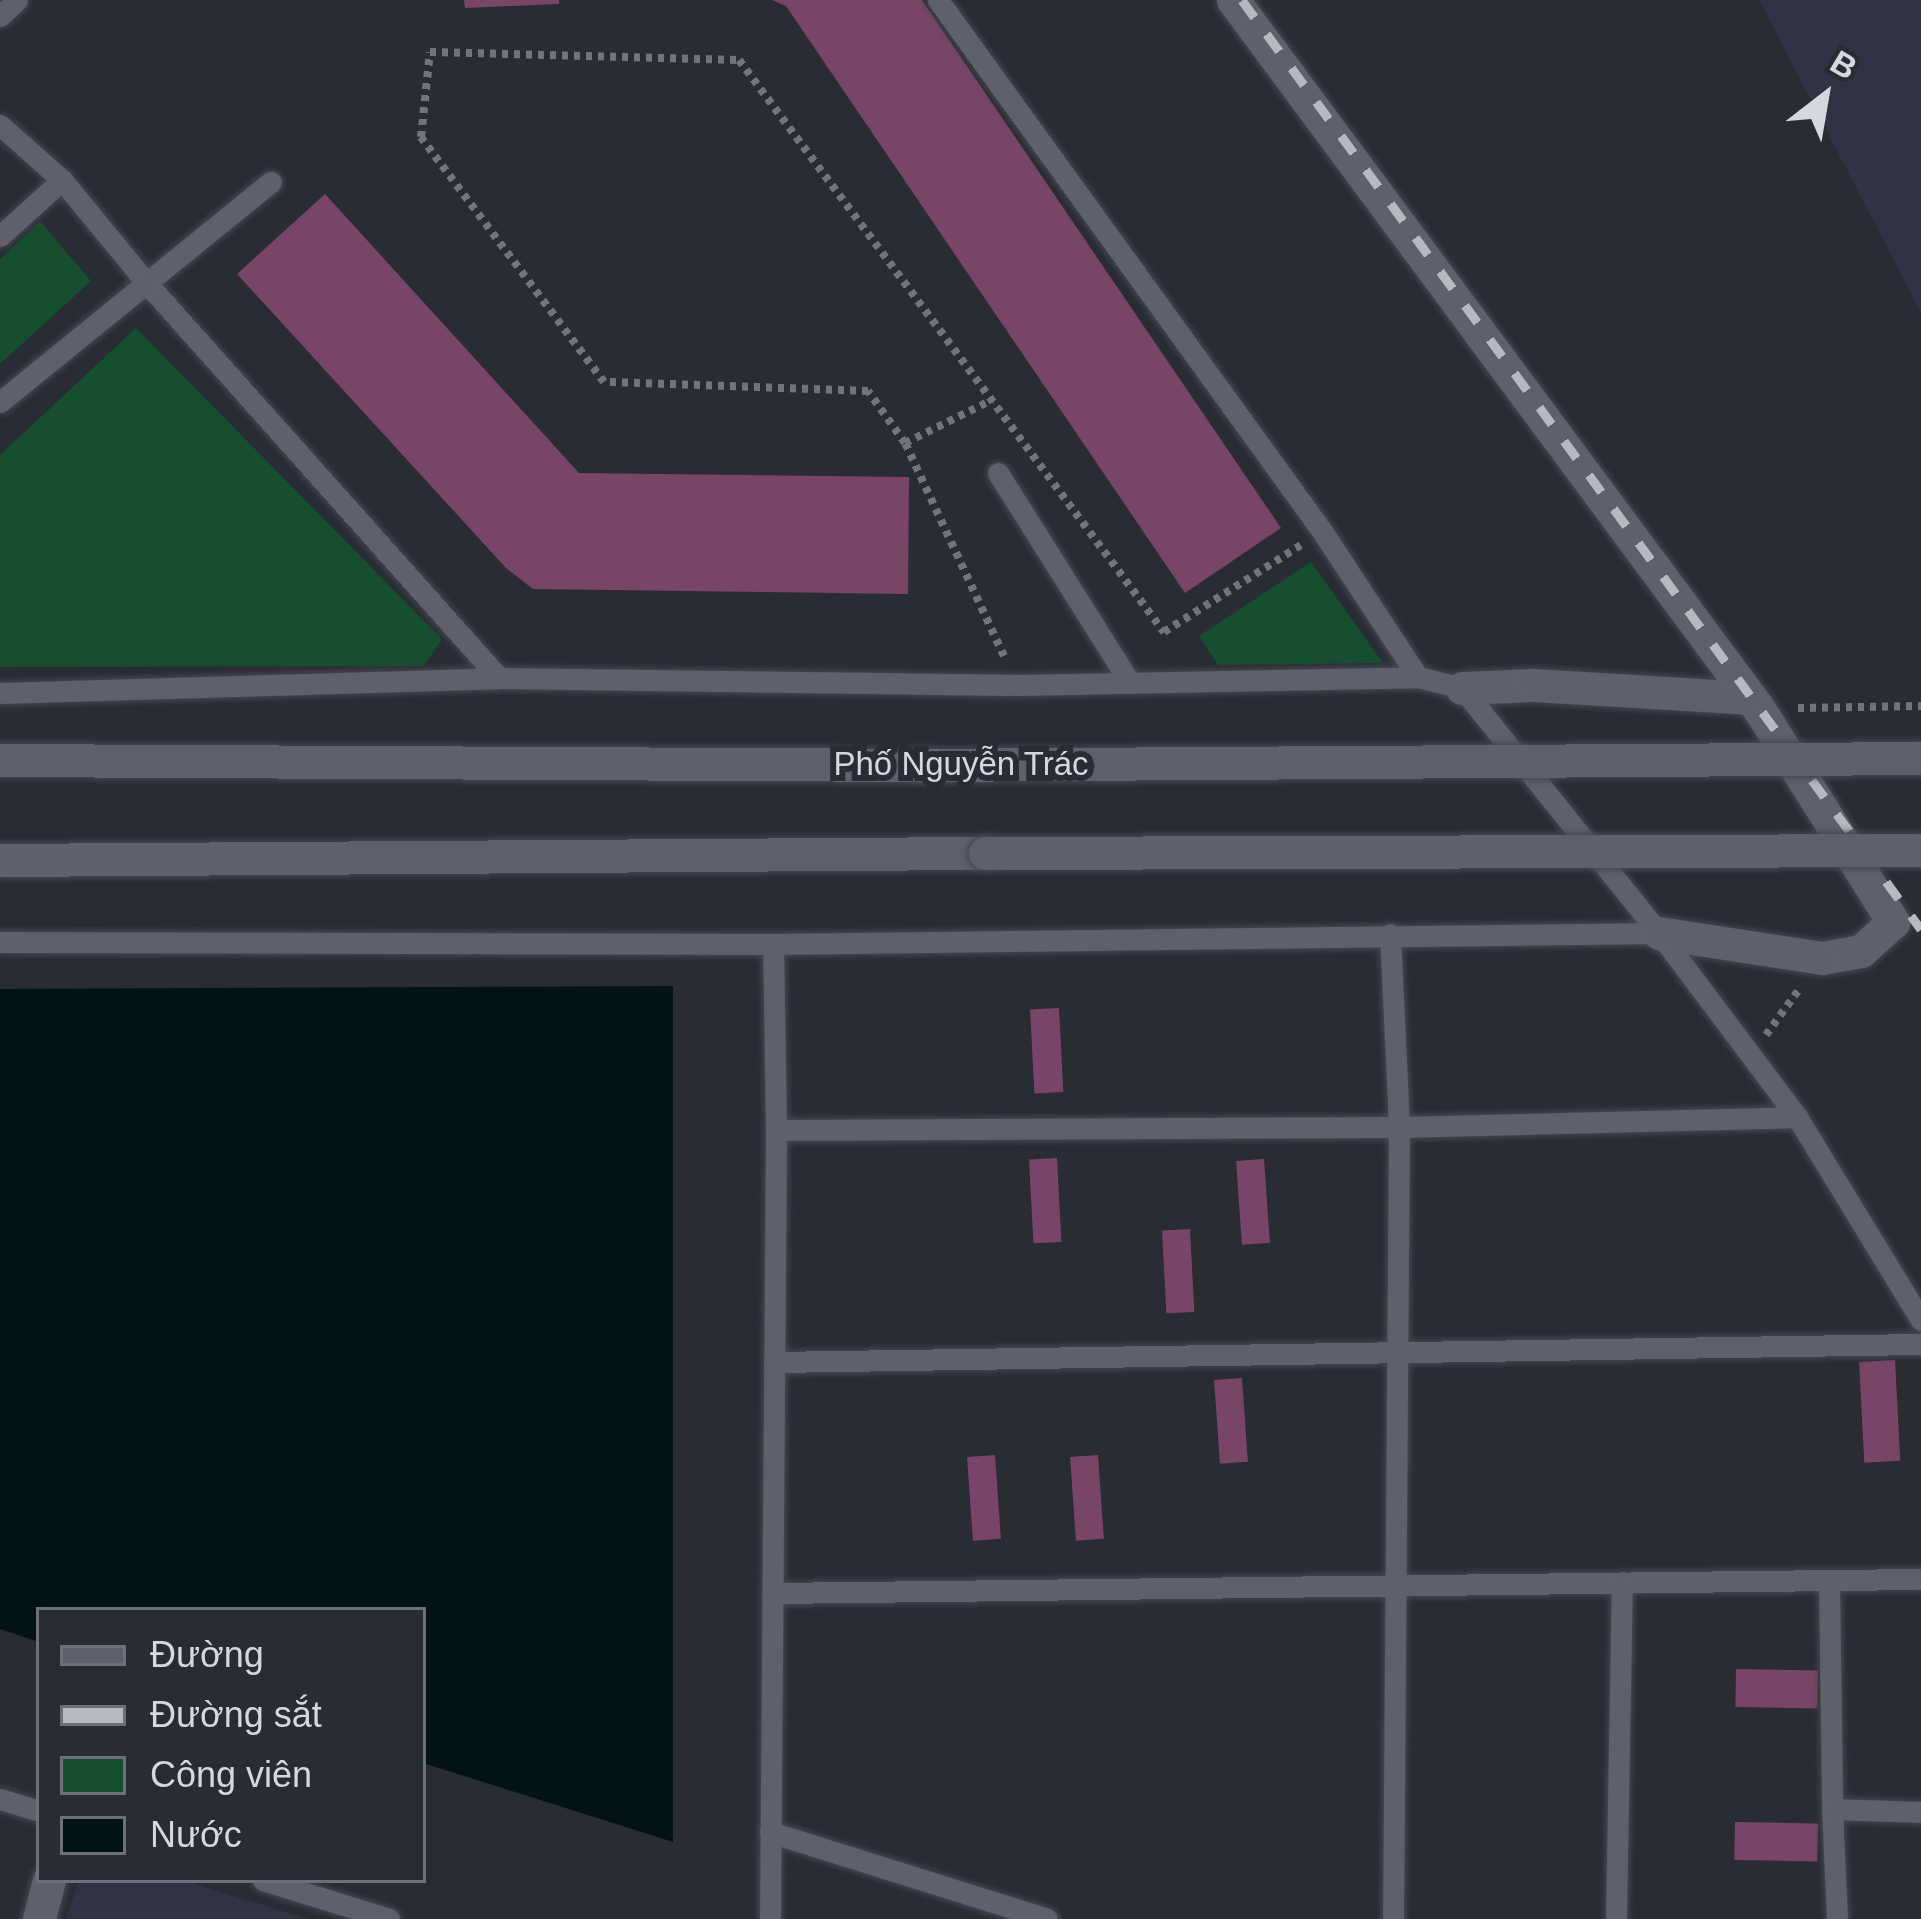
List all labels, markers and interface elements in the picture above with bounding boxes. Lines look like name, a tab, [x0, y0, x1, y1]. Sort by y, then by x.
north arrow	[1765, 36, 1885, 156]
text: B	[1824, 43, 1864, 87]
street label: Phố Nguyễn Trác	[833, 744, 1089, 784]
legend	[36, 1607, 426, 1883]
text: Đường	[150, 1634, 264, 1675]
text: Đường sắt	[150, 1694, 322, 1735]
text: Công viên	[150, 1754, 312, 1795]
text: Nước	[150, 1814, 242, 1855]

